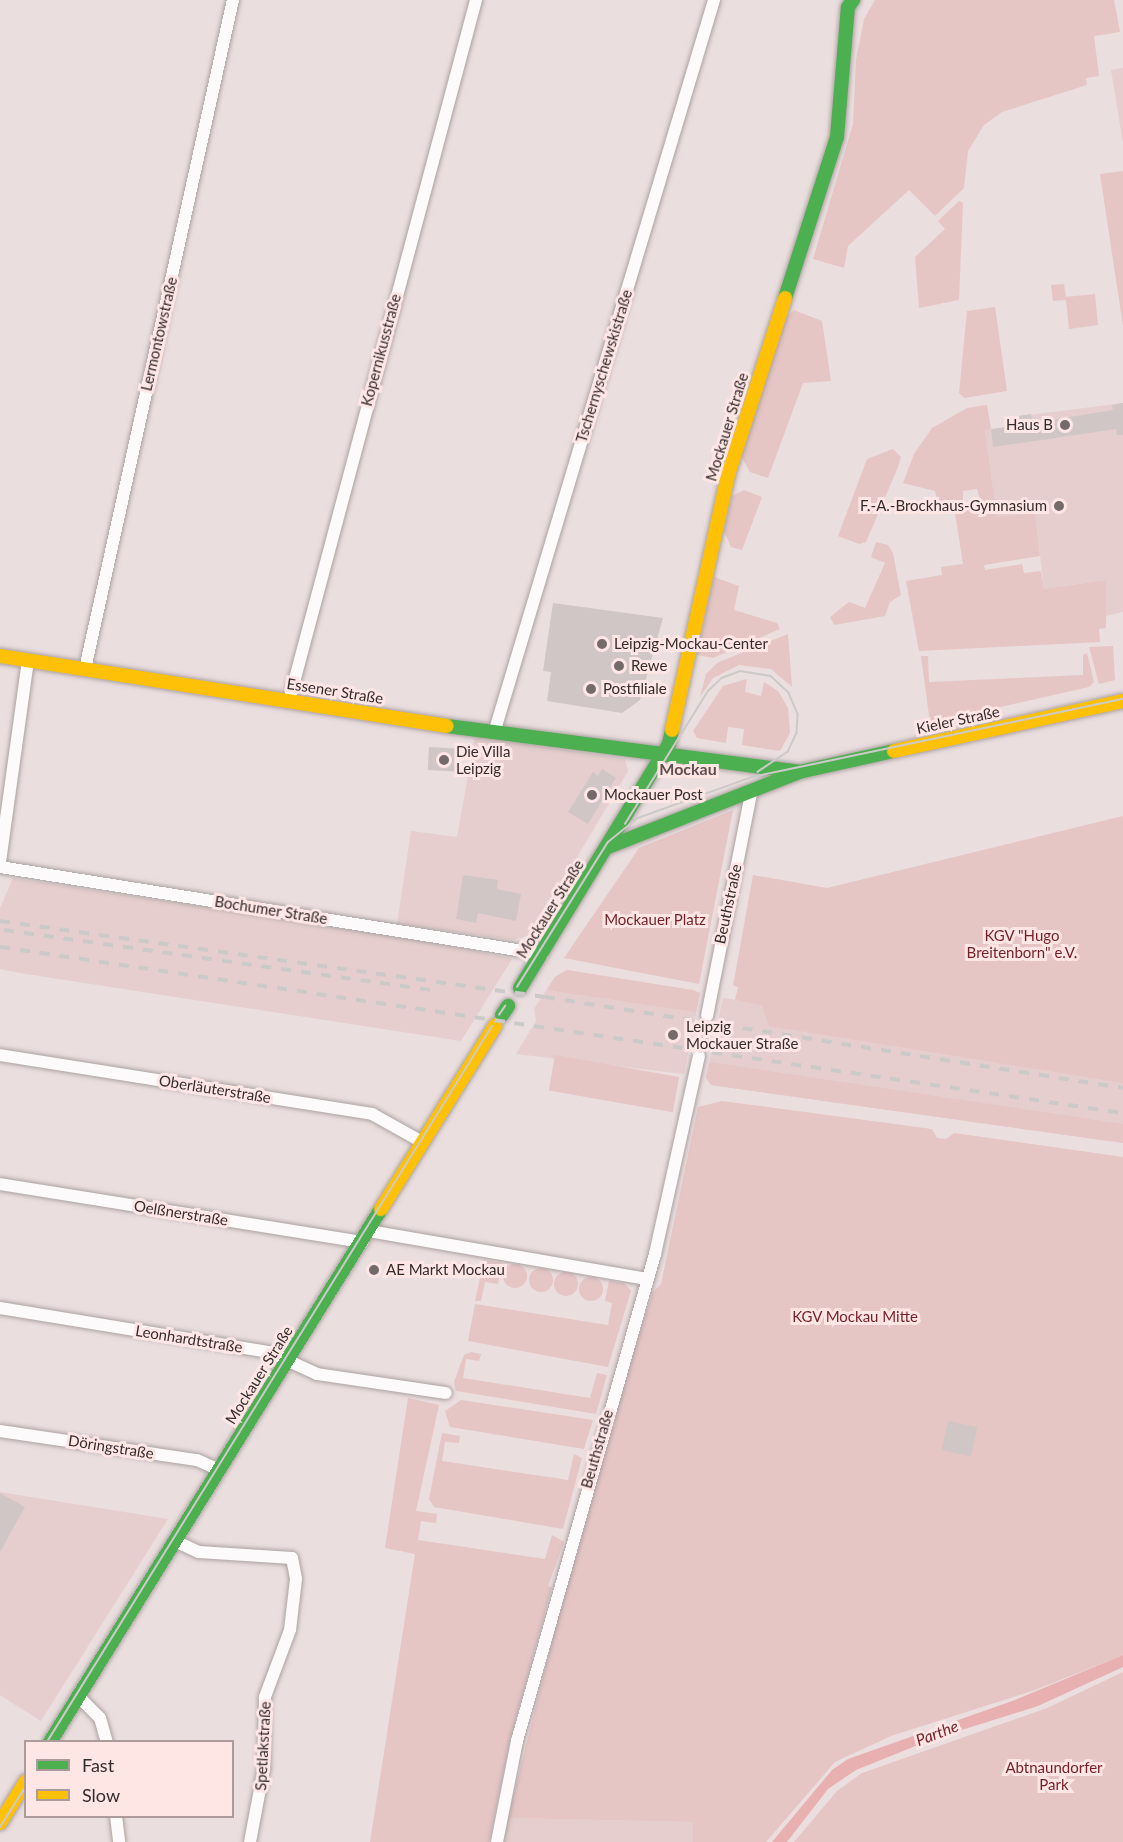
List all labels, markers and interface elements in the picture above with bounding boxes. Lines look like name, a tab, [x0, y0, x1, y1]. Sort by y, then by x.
street label: Lermontowstraße	[137, 275, 181, 393]
street label: Tschernyschewskistraße	[572, 287, 636, 445]
street label: Kopernikusstraße	[357, 292, 405, 408]
street label: Mockauer Straße	[702, 371, 752, 483]
place label: Haus B	[1006, 416, 1053, 434]
marker: Haus B	[1058, 418, 1072, 432]
place label: F.-A.-Brockhaus-Gymnasium	[860, 497, 1047, 515]
marker: F.-A.-Brockhaus-Gymnasium	[1052, 499, 1066, 513]
place label: Leipzig-Mockau-Center	[614, 635, 768, 653]
marker: Leipzig-Mockau-Center	[595, 637, 609, 651]
place label: Rewe	[631, 657, 667, 675]
marker: Rewe	[612, 659, 626, 673]
street label: Essener Straße	[285, 674, 385, 708]
place label: Postfiliale	[603, 680, 667, 698]
marker: Postfiliale	[584, 682, 598, 696]
street label: Kieler Straße	[915, 702, 1001, 738]
place label: Die Villa Leipzig	[456, 742, 511, 777]
marker: Die Villa Leipzig	[437, 753, 451, 767]
district label: Mockau	[659, 759, 717, 779]
place label: Mockauer Post	[604, 786, 703, 804]
marker: Mockauer Post	[585, 788, 599, 802]
street label: Mockauer Straße	[513, 856, 587, 962]
street label: Beuthstraße	[711, 863, 745, 945]
street label: Bochumer Straße	[213, 892, 329, 928]
park label: Mockauer Platz	[604, 911, 706, 929]
park label: KGV "Hugo Breitenborn" e.V.	[967, 926, 1077, 961]
place label: Leipzig Mockauer Straße	[686, 1017, 799, 1052]
marker: Leipzig Mockauer Straße	[664, 1026, 682, 1044]
street label: Oberläuterstraße	[158, 1071, 272, 1107]
street label: Oelßnerstraße	[133, 1197, 229, 1229]
place label: AE Markt Mockau	[386, 1261, 505, 1279]
marker: AE Markt Mockau	[367, 1263, 381, 1277]
park label: KGV Mockau Mitte	[792, 1308, 918, 1326]
street label: Leonhardtstraße	[134, 1322, 244, 1356]
street label: Mockauer Straße	[222, 1322, 296, 1428]
street label: Beuthstraße	[577, 1408, 617, 1490]
street label: Döringstraße	[67, 1431, 155, 1463]
street label: Spetlakstraße	[252, 1701, 274, 1791]
water label: Parthe	[913, 1716, 961, 1750]
legend	[24, 1740, 234, 1818]
text: Fast	[82, 1754, 114, 1776]
park label: Abtnaundorfer Park	[1005, 1758, 1103, 1793]
text: Slow	[82, 1784, 120, 1806]

